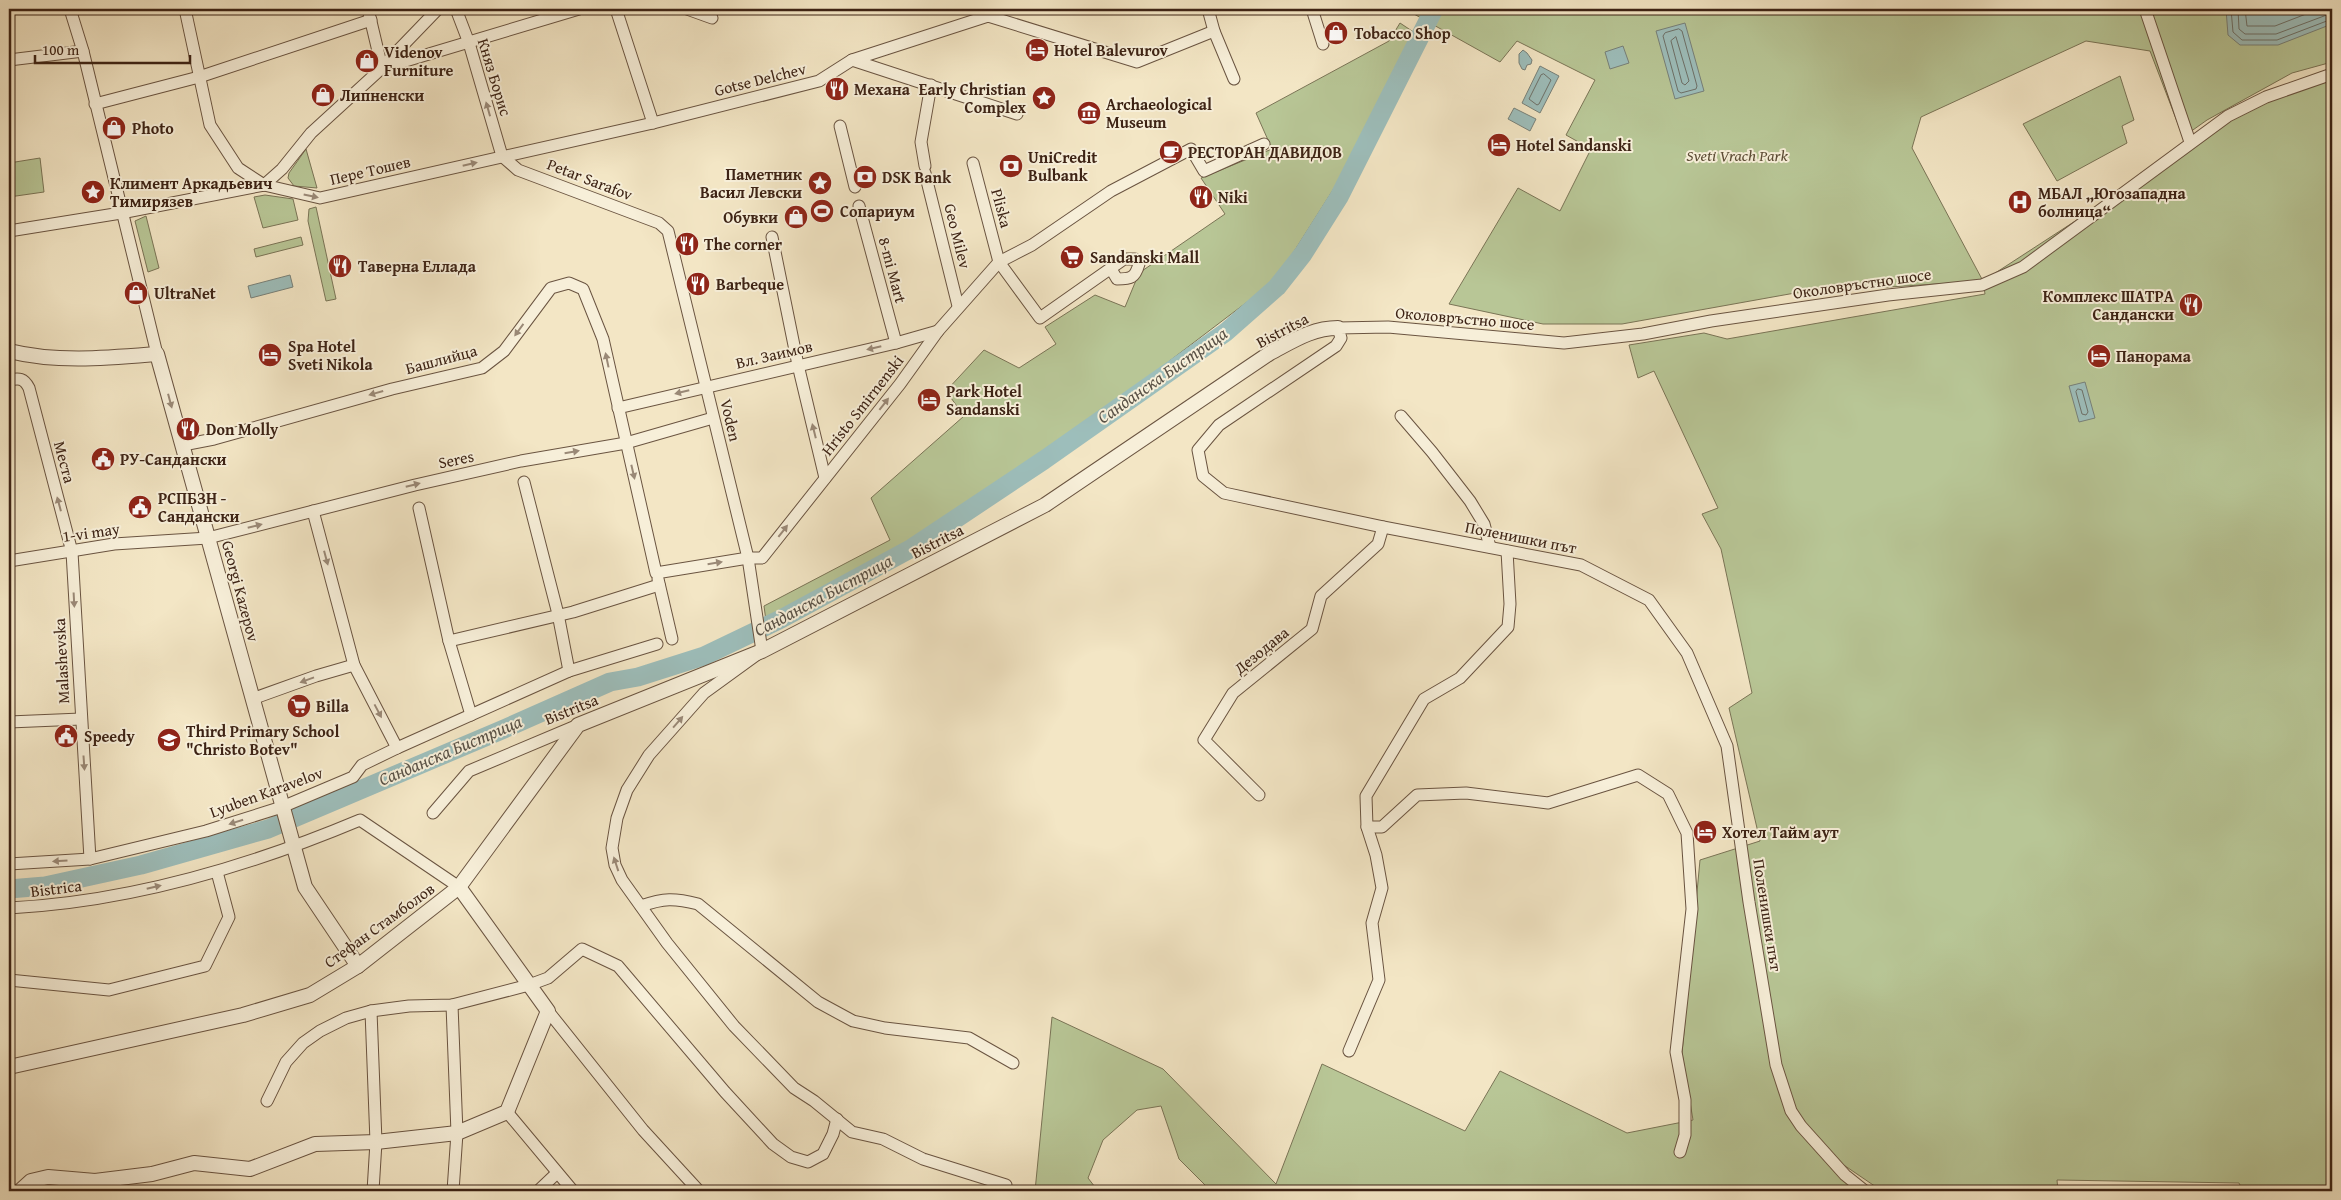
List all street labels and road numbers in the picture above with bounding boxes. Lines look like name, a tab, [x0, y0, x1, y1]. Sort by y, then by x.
street label: Княз Борис	[472, 35, 518, 119]
street label: Gotse Delchev	[712, 56, 808, 102]
street label: Пере Тошев	[327, 149, 413, 191]
street label: Petar Sarafov	[544, 152, 636, 206]
street label: Pliska	[985, 186, 1019, 231]
street label: Geo Milev	[938, 201, 978, 271]
street label: 8-mi Mart	[873, 234, 913, 306]
street label: Околовръстно шосе	[1791, 261, 1933, 305]
street label: Околовръстно шосе	[1394, 300, 1536, 336]
street label: Bistritsa	[1252, 306, 1313, 354]
street label: Вл. Заимов	[733, 333, 815, 374]
street label: Башлийца	[402, 338, 480, 380]
street label: Hristo Smirnenski	[815, 349, 909, 460]
street label: Voden	[715, 396, 748, 444]
street label: Места	[48, 438, 82, 486]
street label: Seres	[436, 444, 476, 474]
street label: Поленишки път	[1463, 514, 1579, 560]
street label: 1-vi may	[61, 516, 121, 548]
street label: Bistritsa	[907, 517, 968, 564]
street label: Georgi Kazepov	[216, 538, 266, 644]
street label: Malashevska	[47, 617, 75, 704]
street label: Дезодава	[1228, 620, 1294, 680]
street label: Bistritsa	[540, 687, 602, 731]
street label: Lyuben Karavelov	[206, 760, 326, 824]
street label: Поленишки път	[1747, 857, 1789, 973]
street label: Bistrica	[29, 873, 83, 903]
street label: Стефан Стамболов	[319, 876, 439, 973]

